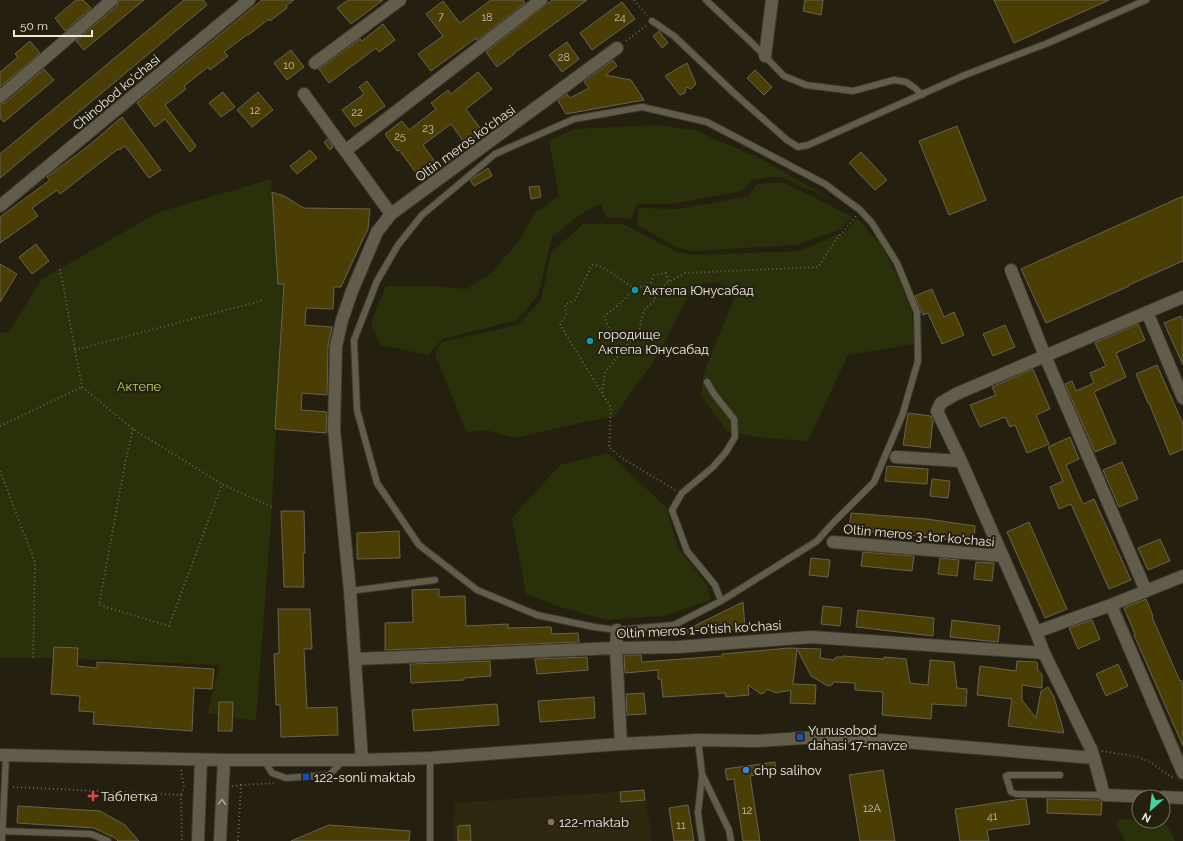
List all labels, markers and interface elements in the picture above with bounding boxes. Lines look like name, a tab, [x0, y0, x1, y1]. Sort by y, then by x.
house number: 7	[438, 10, 444, 23]
house number: 18	[481, 11, 493, 24]
house number: 24	[614, 11, 626, 24]
scale bar	[14, 12, 92, 38]
text: 50 m	[20, 19, 48, 33]
house number: 28	[558, 51, 570, 64]
street label: Chinobod ko'chasi	[70, 52, 163, 133]
house number: 10	[283, 59, 295, 72]
street label: Oltin meros ko'chasi	[412, 102, 518, 185]
house number: 12	[250, 104, 260, 117]
house number: 22	[351, 106, 363, 119]
house number: 23	[422, 122, 434, 135]
house number: 25	[394, 130, 406, 143]
place label: Актепа Юнусабад	[643, 283, 754, 298]
marker: Актепа Юнусабад	[630, 285, 640, 295]
place label: городище Актепа Юнусабад	[598, 327, 709, 357]
marker: городище Актепа Юнусабад	[585, 336, 595, 346]
park label: Актепе	[117, 379, 162, 394]
street label: Oltin meros 3-tor ko'chasi	[843, 521, 995, 550]
street label: Oltin meros 1-o'tish ko'chasi	[616, 618, 782, 641]
place label: Yunusobod dahasi 17-mavze	[808, 723, 908, 753]
marker: Yunusobod dahasi 17-mavze	[795, 732, 805, 742]
place label: chp salihov	[754, 763, 822, 778]
marker: chp salihov	[741, 765, 751, 775]
place label: 122-sonli maktab	[314, 770, 415, 785]
marker: 122-sonli maktab	[301, 772, 311, 782]
place label: Таблетка	[101, 789, 158, 804]
north arrow	[1131, 789, 1171, 829]
marker: Таблетка	[88, 791, 98, 801]
one-way arrow	[218, 799, 226, 805]
house number: 12A	[863, 802, 882, 815]
house number: 12	[742, 804, 752, 817]
house number: 41	[987, 810, 998, 823]
text: N	[1140, 810, 1153, 825]
place label: 122-maktab	[559, 815, 629, 830]
marker: 122-maktab	[546, 817, 556, 827]
house number: 11	[676, 819, 686, 832]

